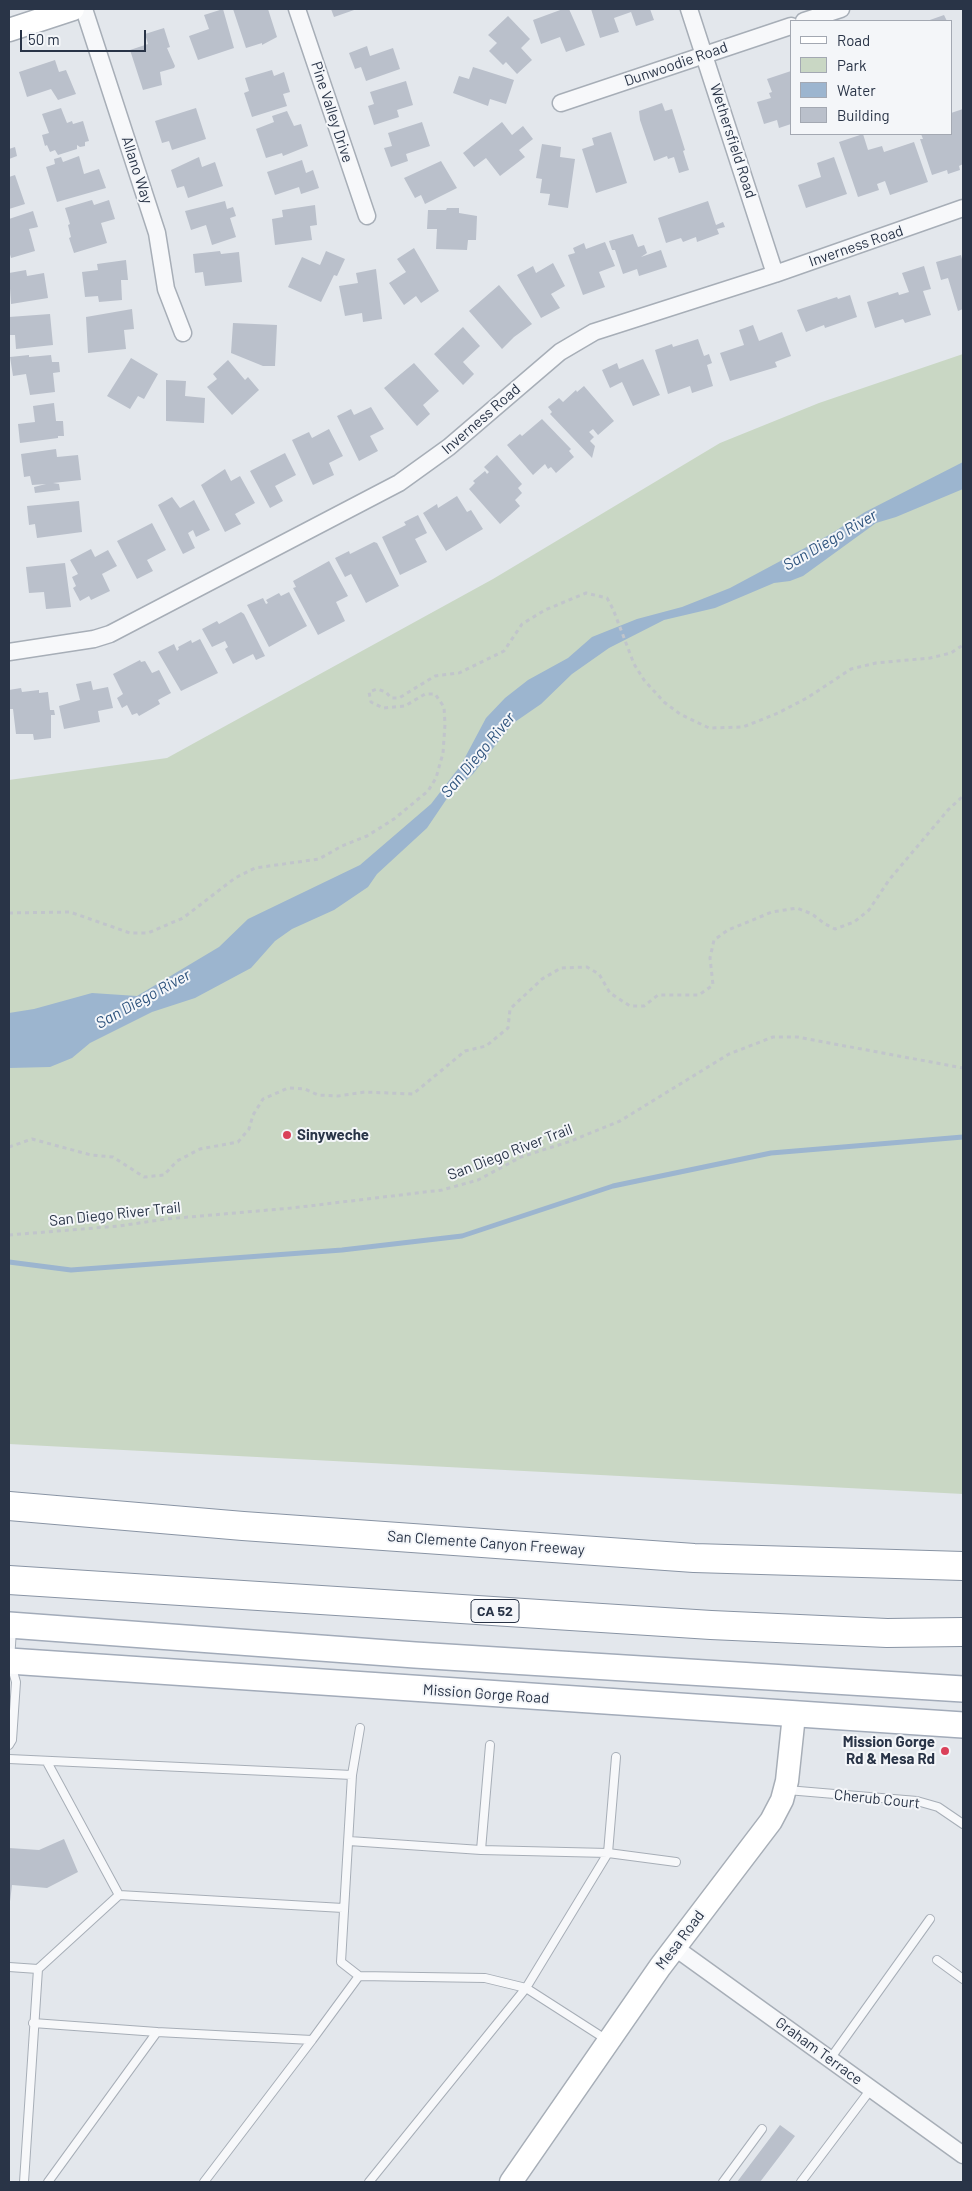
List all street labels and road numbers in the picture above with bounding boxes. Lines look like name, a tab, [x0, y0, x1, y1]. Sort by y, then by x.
street label: Dunwoodie Road	[622, 38, 730, 90]
street label: Pine Valley Drive	[307, 59, 357, 165]
street label: Wethersfield Road	[706, 81, 760, 201]
street label: Allano Way	[118, 134, 156, 206]
street label: Inverness Road	[807, 221, 905, 271]
street label: Inverness Road	[438, 380, 524, 458]
street label: San Diego River Trail	[445, 1120, 575, 1184]
street label: San Diego River Trail	[48, 1198, 182, 1230]
street label: San Clemente Canyon Freeway	[387, 1527, 585, 1559]
road number: CA 52	[471, 1600, 519, 1622]
street label: Mission Gorge Road	[422, 1681, 550, 1707]
street label: Cherub Court	[833, 1786, 921, 1812]
street label: Mesa Road	[652, 1907, 708, 1973]
street label: Graham Terrace	[772, 2013, 866, 2089]

